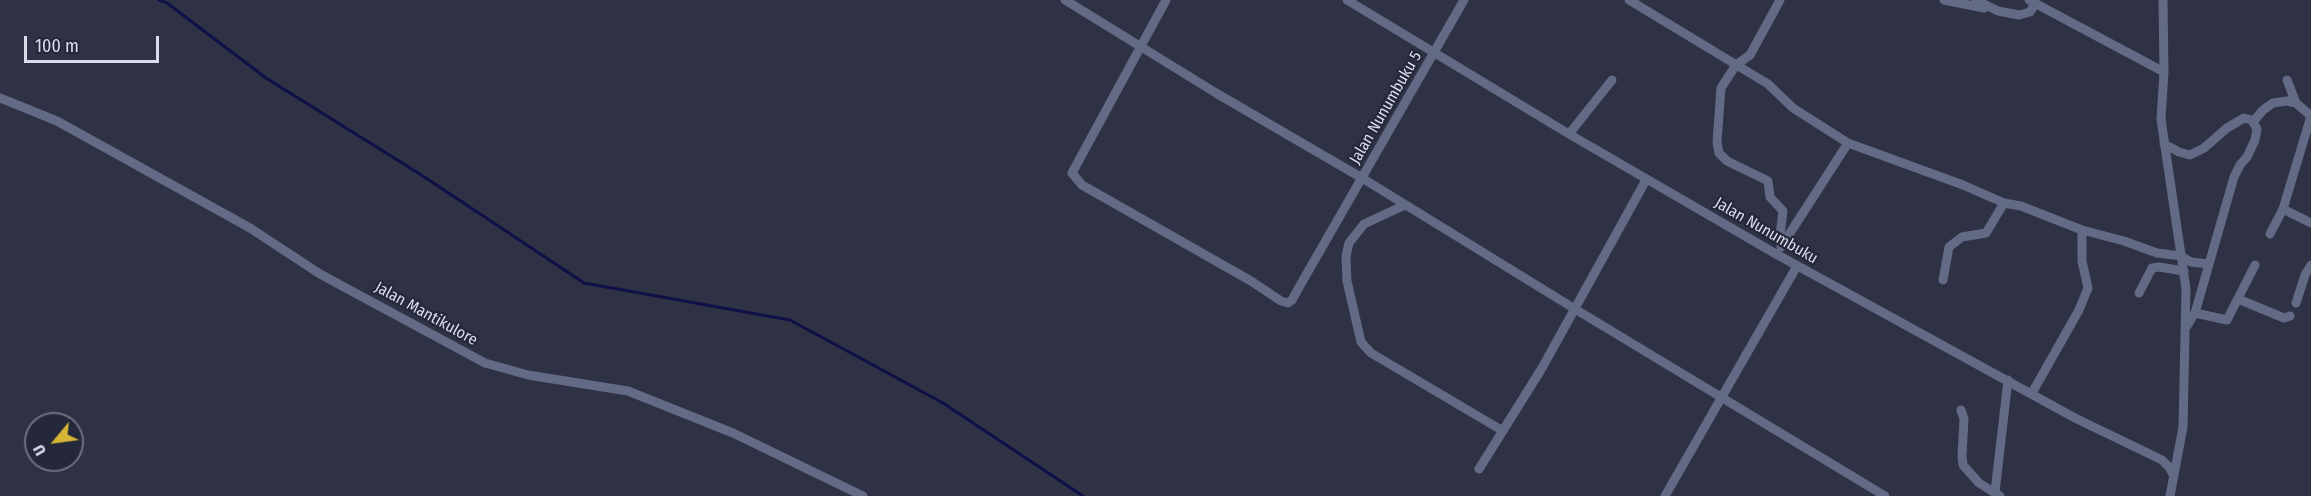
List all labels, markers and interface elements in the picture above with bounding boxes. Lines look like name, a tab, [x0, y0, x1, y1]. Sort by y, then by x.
scale bar	[27, 24, 162, 62]
text: 100 m	[35, 35, 79, 57]
street label: Jalan Nunumbuku 5	[1346, 48, 1426, 168]
street label: Jalan Nunumbuku	[1711, 194, 1821, 268]
street label: Jalan Mantikulore	[371, 278, 481, 350]
north arrow	[24, 412, 84, 472]
text: U	[29, 441, 50, 459]

